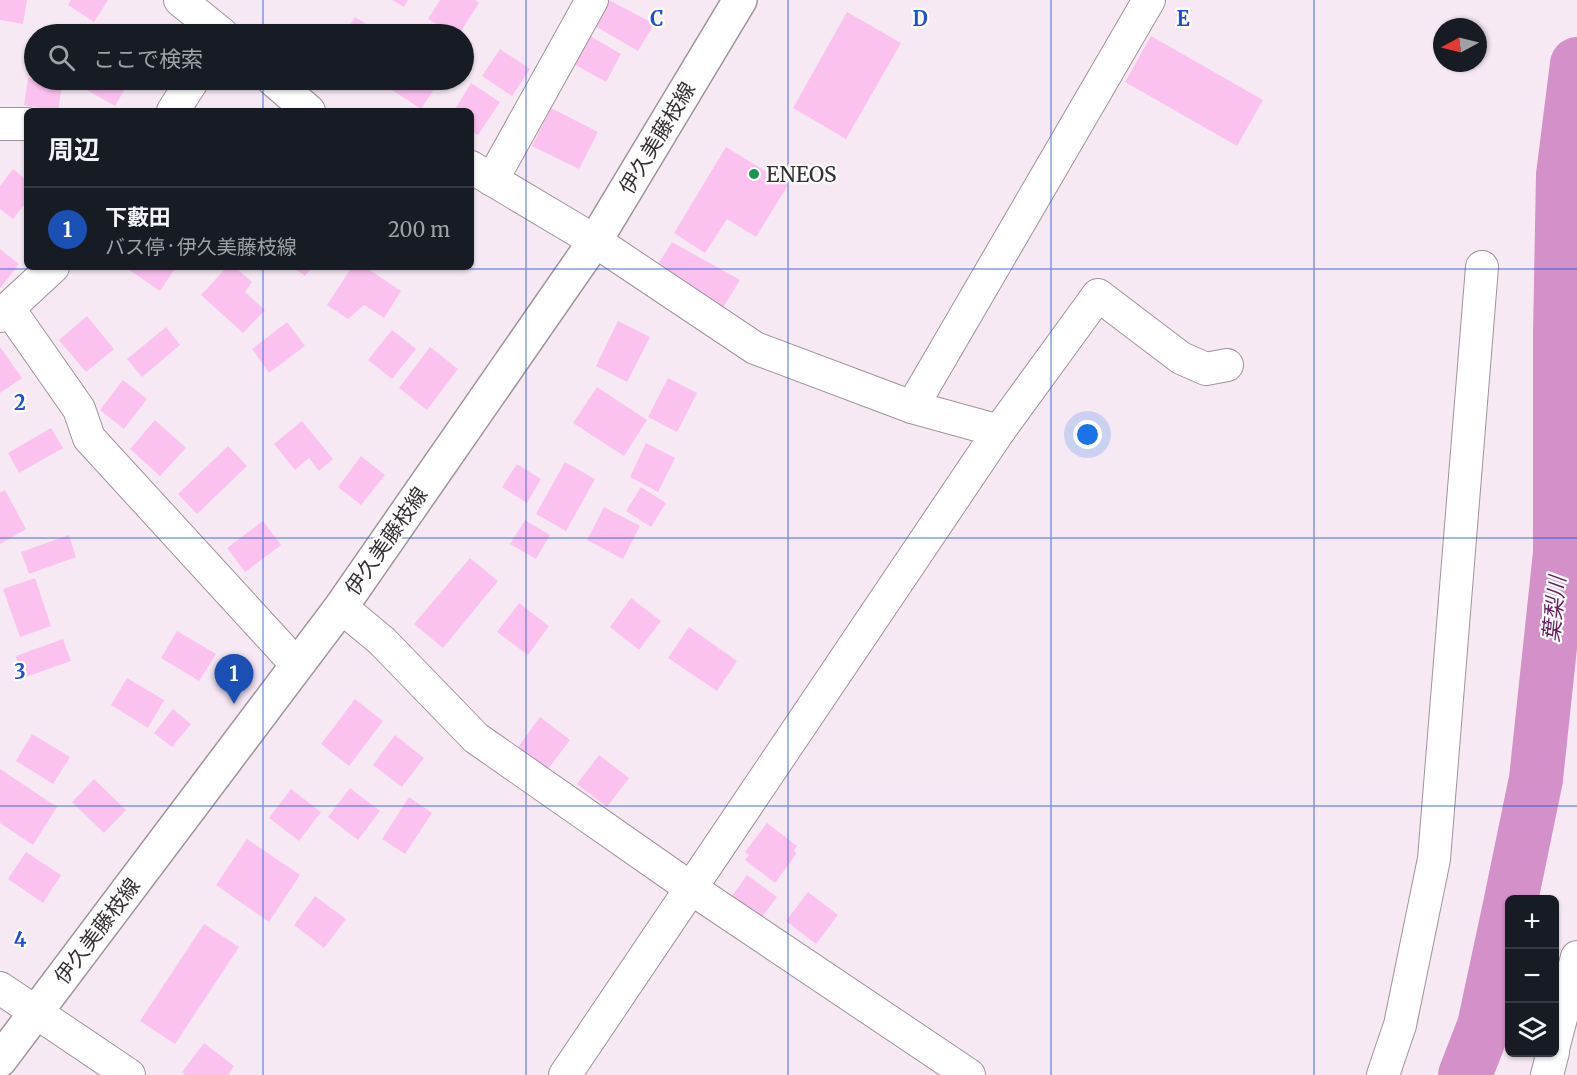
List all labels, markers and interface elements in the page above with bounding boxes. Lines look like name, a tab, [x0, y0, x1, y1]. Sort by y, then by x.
text: C	[650, 6, 664, 31]
text: D	[912, 6, 928, 31]
text: E	[1176, 6, 1190, 31]
north arrow	[1433, 18, 1487, 72]
search box	[24, 24, 474, 90]
icon: search	[45, 41, 78, 74]
text: ここで検索	[93, 45, 203, 73]
street label: 伊久美藤枝線	[613, 77, 701, 199]
text: 周辺	[48, 133, 100, 166]
place label: ENEOS	[766, 161, 837, 188]
marker: ENEOS	[747, 167, 761, 181]
text: 下藪田	[105, 203, 171, 231]
text: 1	[63, 217, 72, 242]
text: 200 m	[388, 217, 450, 242]
text: バス停 · 伊久美藤枝線	[105, 234, 297, 259]
text: 2	[14, 390, 26, 415]
your location	[1073, 420, 1102, 449]
street label: 伊久美藤枝線	[339, 482, 433, 600]
water label: 葉梨川	[1537, 573, 1572, 643]
pin: 1	[214, 654, 254, 704]
text: 3	[14, 659, 26, 684]
street label: 伊久美藤枝線	[48, 873, 146, 989]
map controls	[1505, 895, 1559, 1057]
button: +	[1505, 895, 1559, 949]
text: 4	[14, 927, 27, 952]
button: −	[1505, 949, 1559, 1003]
button: layers	[1505, 1003, 1559, 1057]

